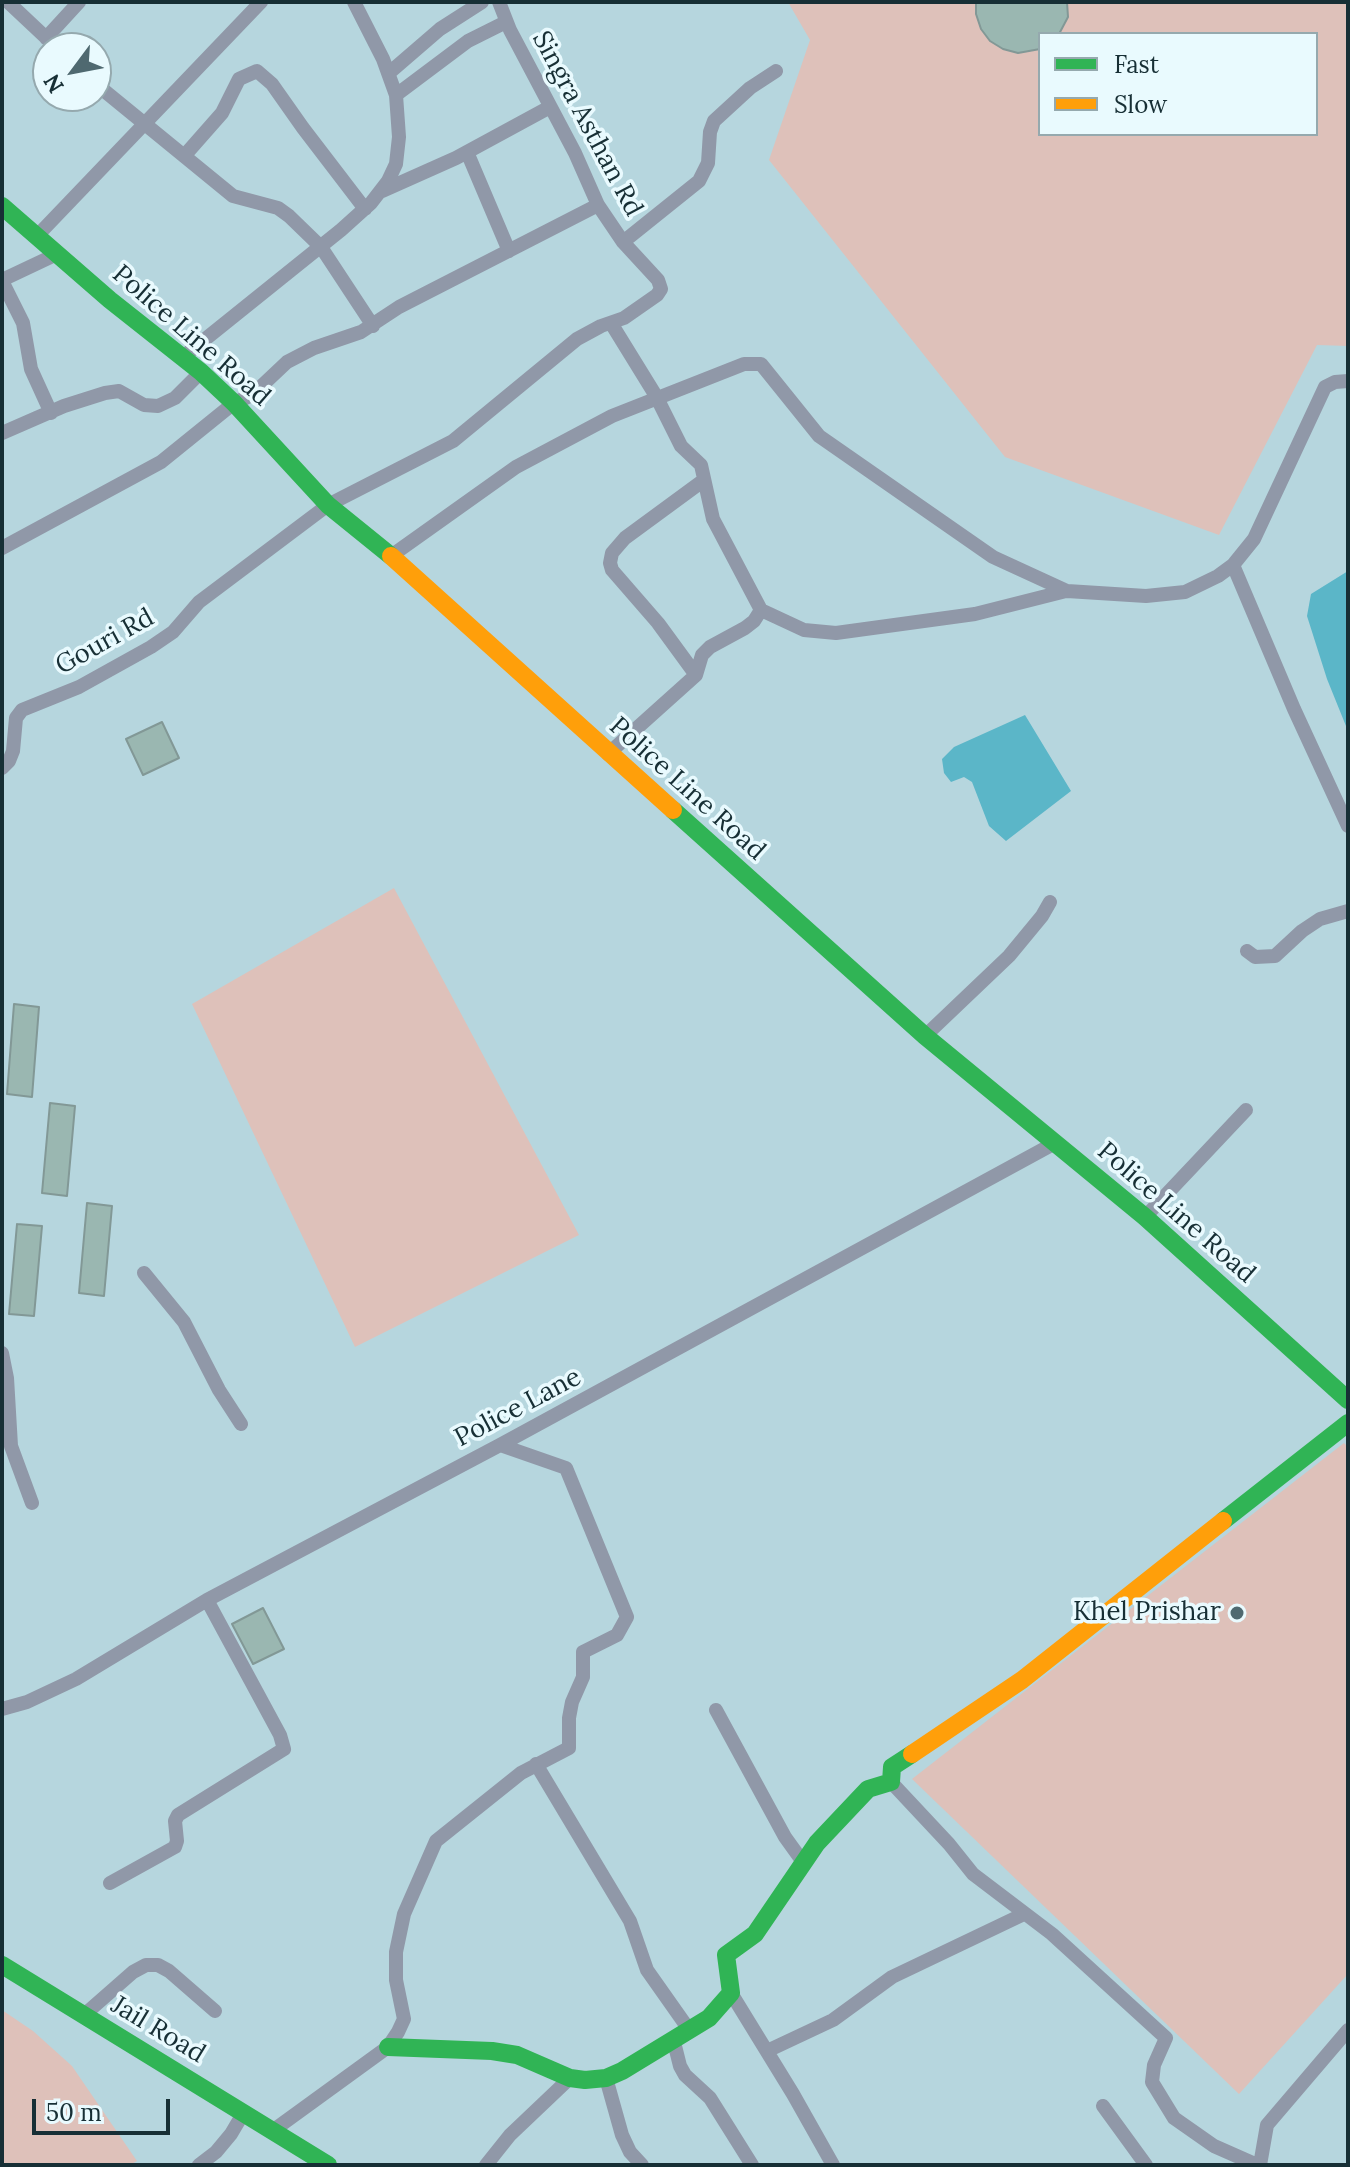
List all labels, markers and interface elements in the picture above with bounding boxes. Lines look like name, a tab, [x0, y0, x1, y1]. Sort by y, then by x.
street label: Singra Asthan Rd	[525, 26, 649, 222]
north arrow	[32, 32, 112, 112]
legend	[1038, 32, 1318, 136]
text: Fast	[1114, 49, 1159, 80]
text: N	[37, 69, 70, 98]
text: Slow	[1114, 89, 1167, 120]
street label: Police Line Road	[106, 259, 276, 413]
street label: Gouri Rd	[50, 602, 160, 682]
street label: Police Line Road	[603, 711, 771, 867]
street label: Police Line Road	[1091, 1136, 1261, 1290]
street label: Police Lane	[449, 1362, 587, 1454]
place label: Khel Prishar	[1073, 1597, 1221, 1629]
marker: Khel Prishar	[1228, 1604, 1246, 1622]
street label: Jail Road	[105, 1990, 211, 2070]
scale bar	[36, 2083, 174, 2133]
text: 50 m	[46, 2097, 102, 2128]

